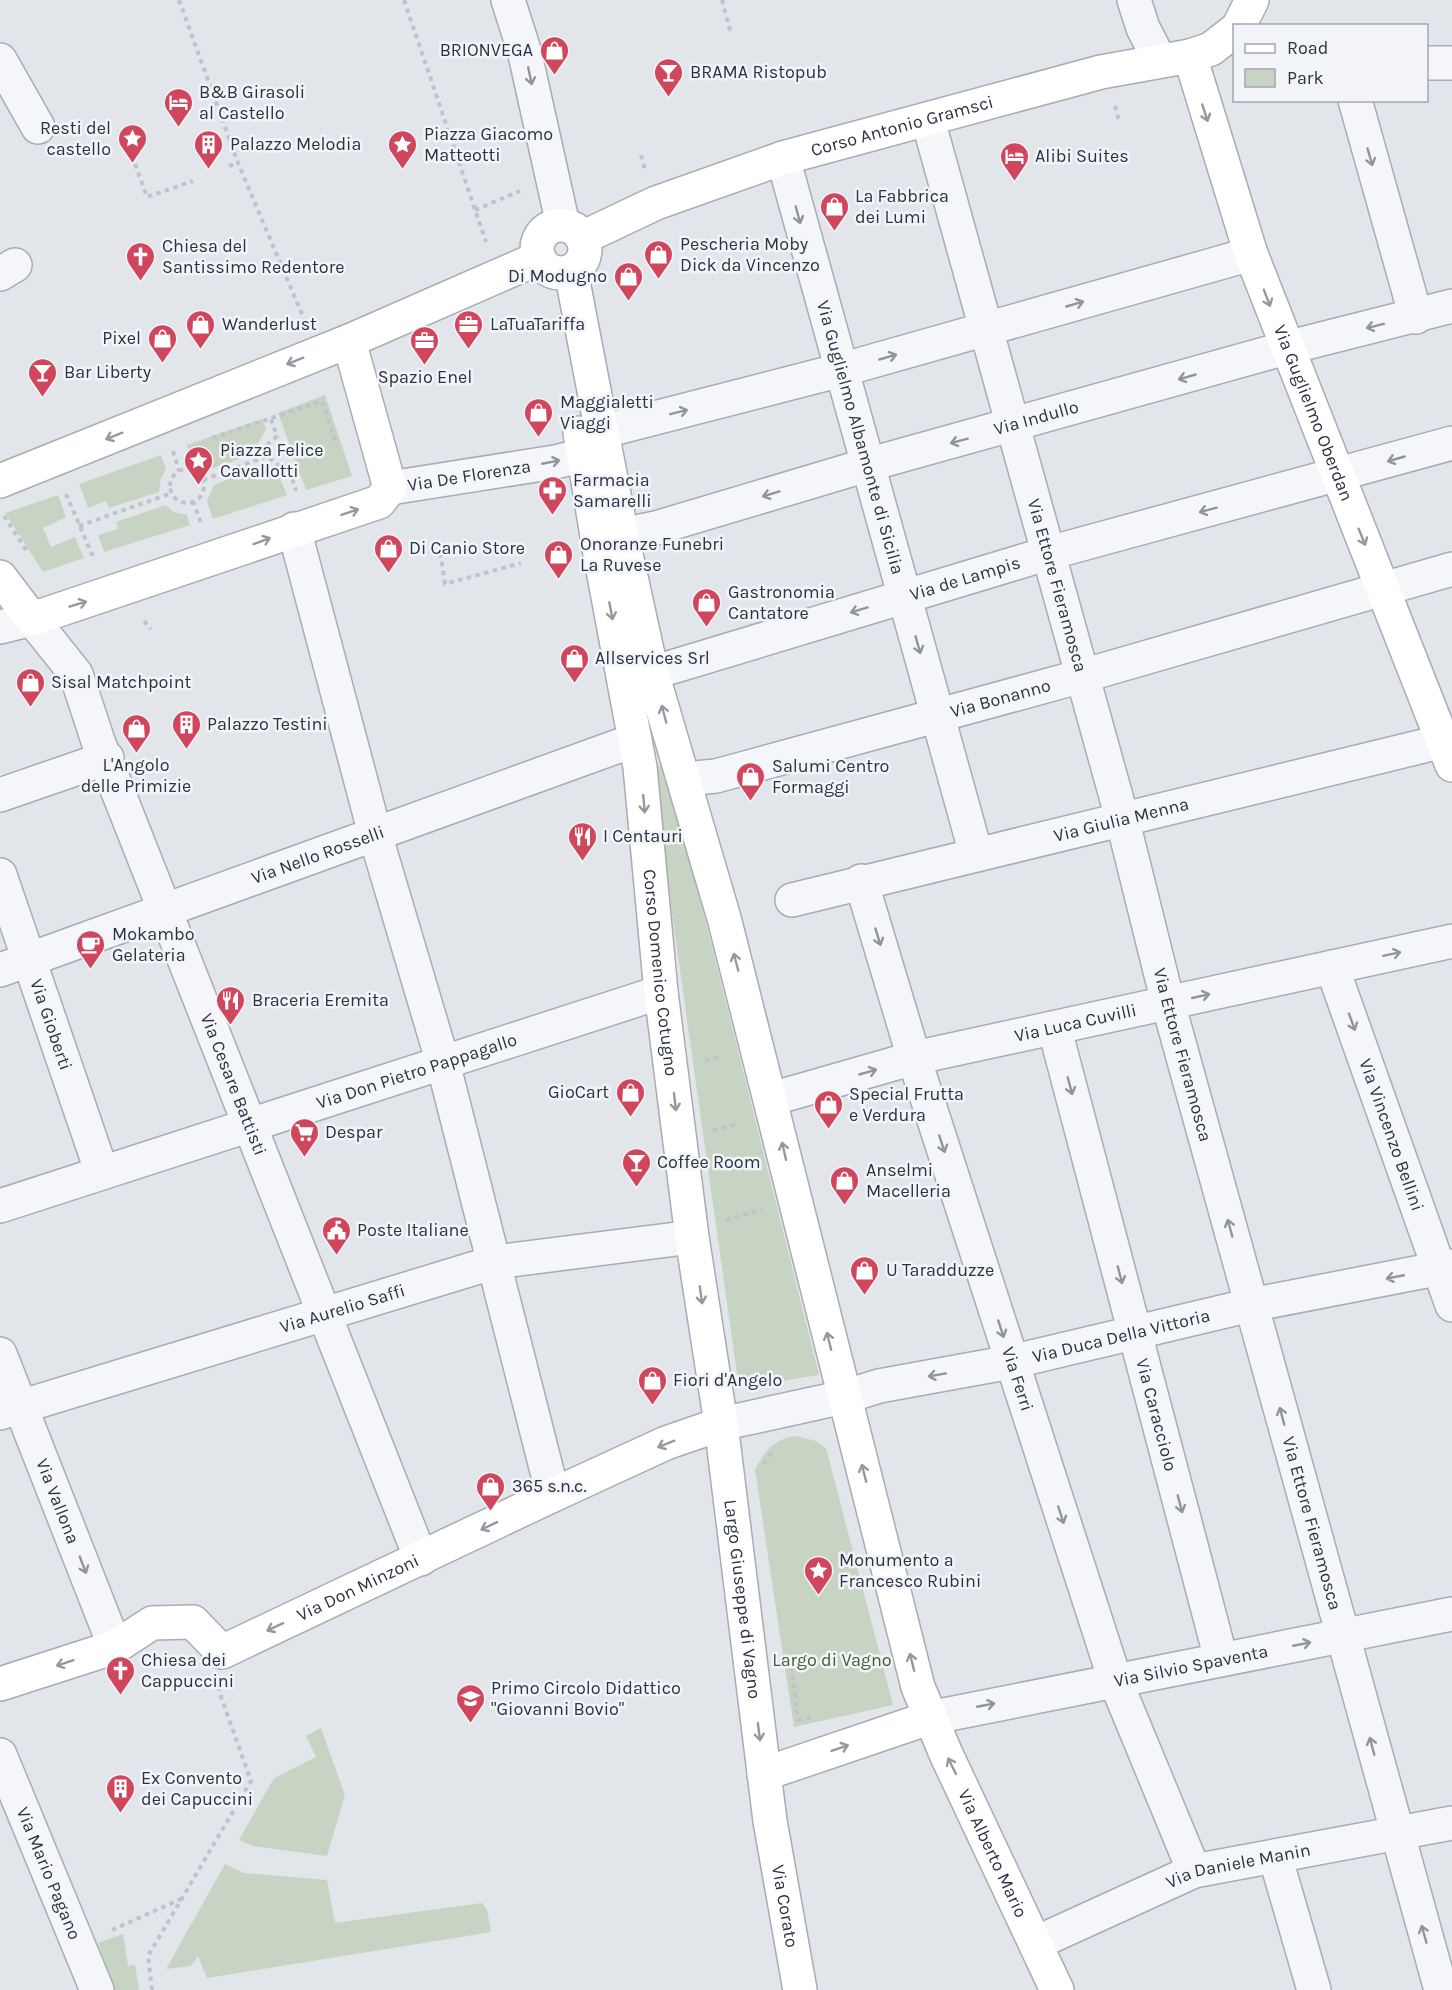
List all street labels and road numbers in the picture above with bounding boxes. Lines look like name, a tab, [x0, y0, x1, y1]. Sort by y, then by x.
street label: Corso Antonio Gramsci	[808, 91, 996, 161]
street label: Via Guglielmo Albamonte di Sicilia	[812, 298, 909, 577]
street label: Via Guglielmo Oberdan	[1269, 322, 1358, 504]
street label: Via Indullo	[991, 395, 1081, 440]
street label: Via De Florenza	[406, 455, 532, 496]
street label: Via Ettore Fieramosca	[1023, 496, 1092, 675]
street label: Via de Lampis	[907, 551, 1023, 605]
street label: Via Bonanno	[948, 674, 1053, 722]
street label: Via Giulia Menna	[1052, 793, 1191, 847]
street label: Via Nello Rosselli	[248, 821, 387, 889]
street label: Corso Domenico Cotugno	[639, 868, 683, 1077]
street label: Via Ettore Fieramosca	[1149, 966, 1217, 1144]
street label: Via Gioberti	[25, 976, 77, 1073]
street label: Via Luca Cuvilli	[1012, 999, 1139, 1047]
street label: Via Cesare Battisti	[196, 1010, 272, 1159]
street label: Via Don Pietro Pappagallo	[314, 1028, 520, 1114]
street label: Via Vincenzo Bellini	[1354, 1056, 1429, 1214]
street label: Via Aurelio Saffi	[277, 1279, 408, 1338]
street label: Via Duca Della Vittoria	[1030, 1304, 1212, 1368]
street label: Via Ferri	[997, 1344, 1038, 1414]
street label: Via Caracciolo	[1131, 1356, 1182, 1474]
street label: Via Ettore Fieramosca	[1277, 1434, 1346, 1613]
street label: Via Vallona	[31, 1455, 84, 1547]
street label: Largo Giuseppe di Vagno	[719, 1498, 766, 1700]
street label: Via Don Minzoni	[293, 1549, 423, 1626]
street label: Via Silvio Spaventa	[1112, 1640, 1270, 1692]
street label: Via Alberto Mario	[953, 1786, 1032, 1921]
street label: Via Mario Pagano	[12, 1804, 86, 1943]
street label: Via Daniele Manin	[1163, 1839, 1312, 1893]
street label: Via Corato	[767, 1863, 803, 1949]

